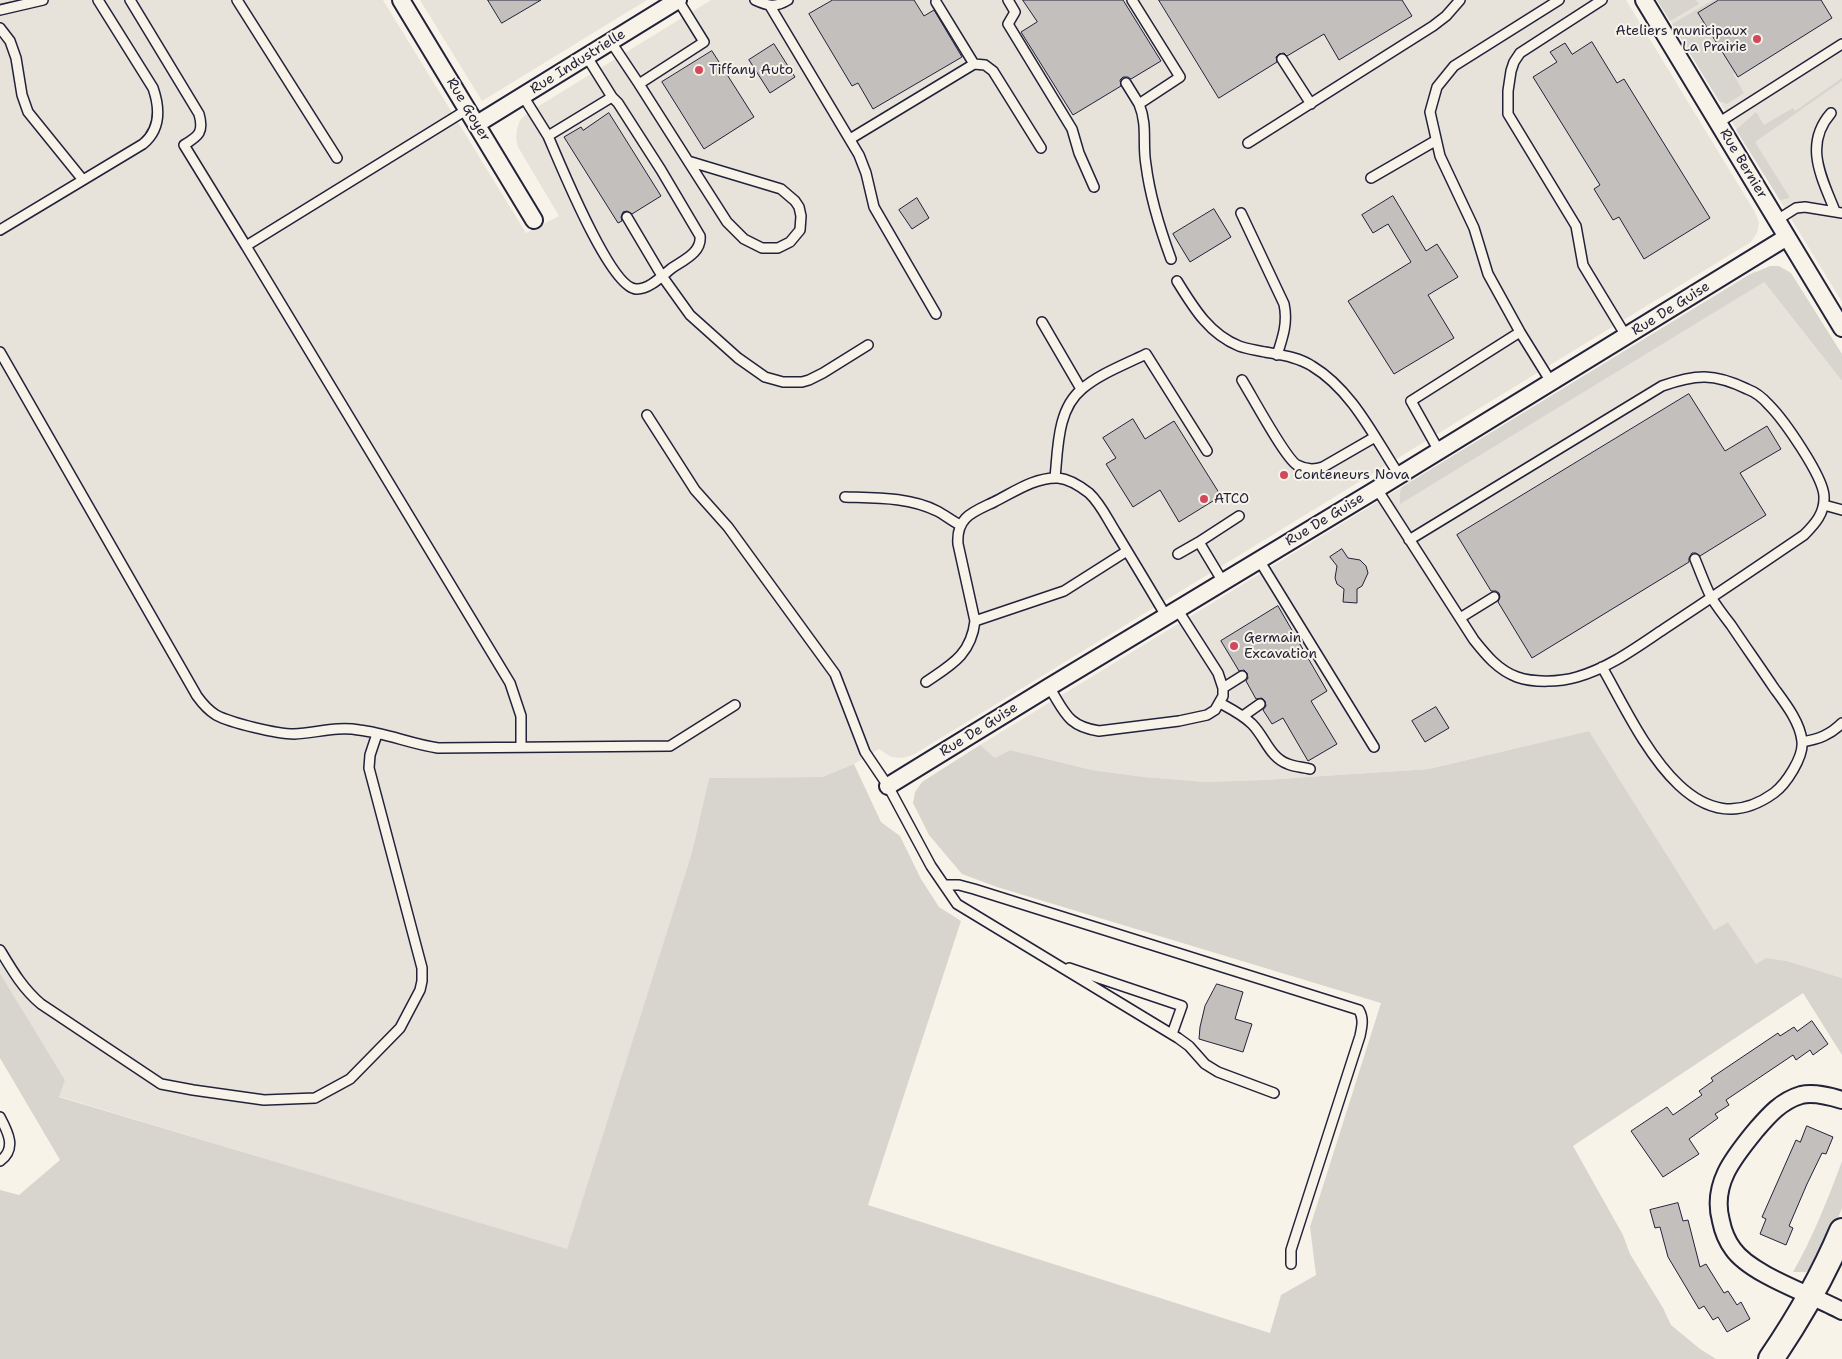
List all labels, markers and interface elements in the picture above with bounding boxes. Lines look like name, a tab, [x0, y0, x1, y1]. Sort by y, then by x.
place label: Ateliers municipaux La Prairie	[1615, 23, 1747, 56]
street label: Rue Industrielle	[527, 26, 629, 98]
marker: Ateliers municipaux La Prairie	[1751, 33, 1763, 45]
place label: Tiffany Auto	[709, 62, 793, 78]
marker: Tiffany Auto	[693, 64, 705, 76]
street label: Rue Goyer	[442, 75, 494, 145]
street label: Rue Bernier	[1716, 126, 1770, 202]
street label: Rue De Guise	[1629, 278, 1713, 340]
place label: Conteneurs Nova	[1294, 467, 1409, 483]
marker: Conteneurs Nova	[1278, 469, 1290, 481]
street label: Rue De Guise	[1283, 490, 1367, 550]
place label: ATCO	[1214, 491, 1249, 507]
marker: ATCO	[1198, 493, 1210, 505]
place label: Germain Excavation	[1244, 630, 1317, 662]
marker: Germain Excavation	[1228, 640, 1240, 652]
street label: Rue De Guise	[937, 699, 1021, 761]

